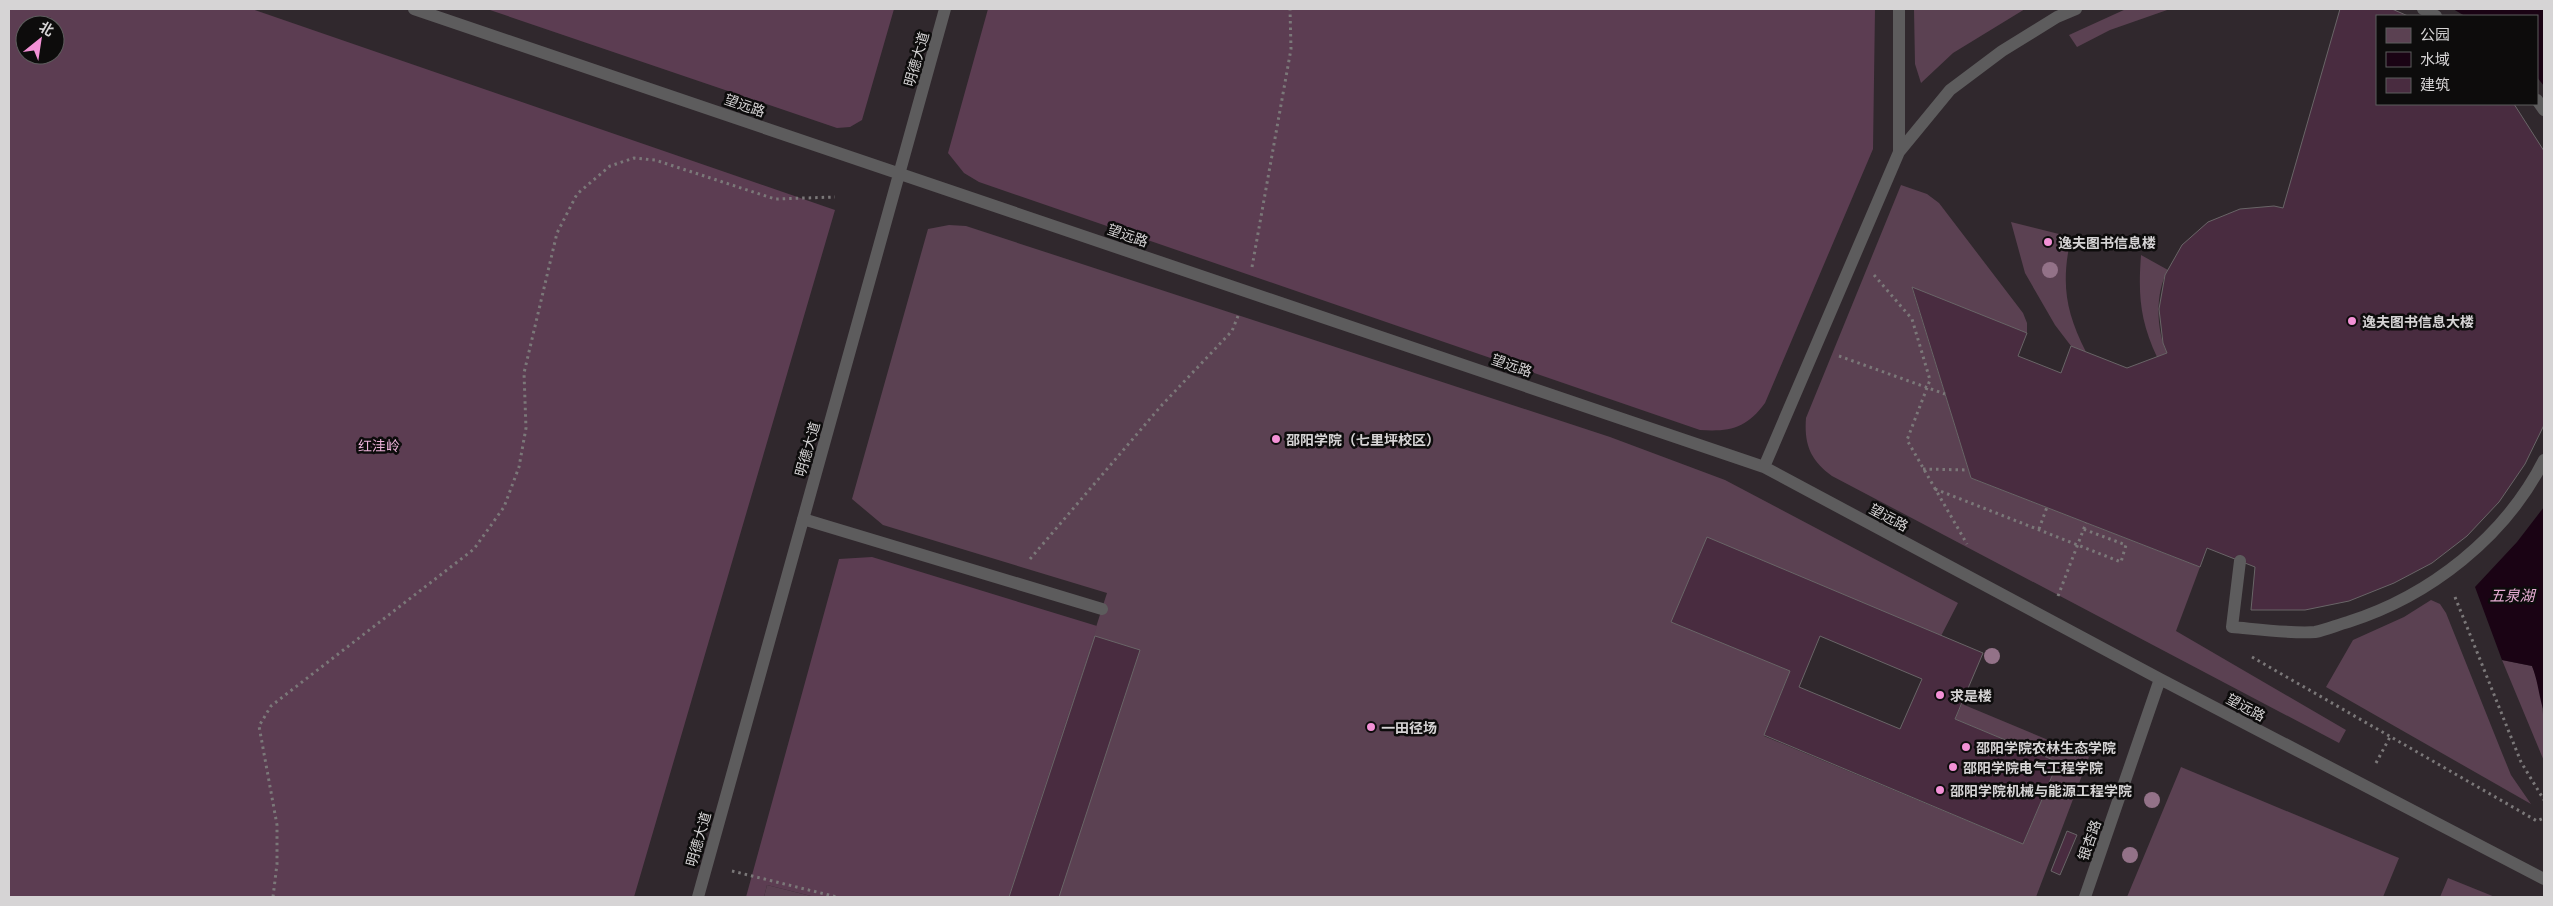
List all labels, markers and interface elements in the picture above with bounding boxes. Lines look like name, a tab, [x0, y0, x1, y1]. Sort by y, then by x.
north arrow	[15, 15, 65, 65]
legend	[2376, 15, 2538, 105]
text: 北	[36, 17, 57, 39]
text: 公园	[2420, 25, 2450, 43]
street label: 明德大道	[900, 30, 932, 88]
text: 水域	[2420, 50, 2450, 68]
text: 建筑	[2420, 75, 2450, 93]
street label: 望远路	[722, 90, 768, 120]
street label: 望远路	[1105, 220, 1151, 250]
place label: 逸夫图书信息楼	[2058, 234, 2156, 251]
marker: 逸夫图书信息楼	[2042, 236, 2054, 248]
place label: 逸夫图书信息大楼	[2362, 313, 2474, 330]
marker: 逸夫图书信息大楼	[2346, 315, 2358, 327]
street label: 望远路	[1489, 350, 1535, 380]
street label: 明德大道	[791, 420, 823, 478]
place label: 邵阳学院（七里坪校区）	[1286, 431, 1440, 448]
marker: 邵阳学院（七里坪校区）	[1270, 433, 1282, 445]
park label: 红洼岭	[358, 437, 400, 454]
street label: 望远路	[1866, 500, 1912, 534]
water label: 五泉湖	[2489, 586, 2536, 604]
place label: 求是楼	[1950, 687, 1992, 704]
marker: 求是楼	[1934, 689, 1946, 701]
street label: 望远路	[2223, 690, 2269, 724]
place label: 一田径场	[1381, 719, 1437, 736]
marker: 一田径场	[1365, 721, 1377, 733]
place label: 邵阳学院农林生态学院	[1976, 739, 2116, 756]
marker: 邵阳学院农林生态学院	[1960, 741, 1972, 753]
place label: 邵阳学院电气工程学院	[1963, 759, 2103, 776]
marker: 邵阳学院电气工程学院	[1947, 761, 1959, 773]
place label: 邵阳学院机械与能源工程学院	[1950, 782, 2132, 799]
marker: 邵阳学院机械与能源工程学院	[1934, 784, 1946, 796]
street label: 明德大道	[682, 810, 714, 868]
street label: 银杏路	[2074, 817, 2104, 863]

